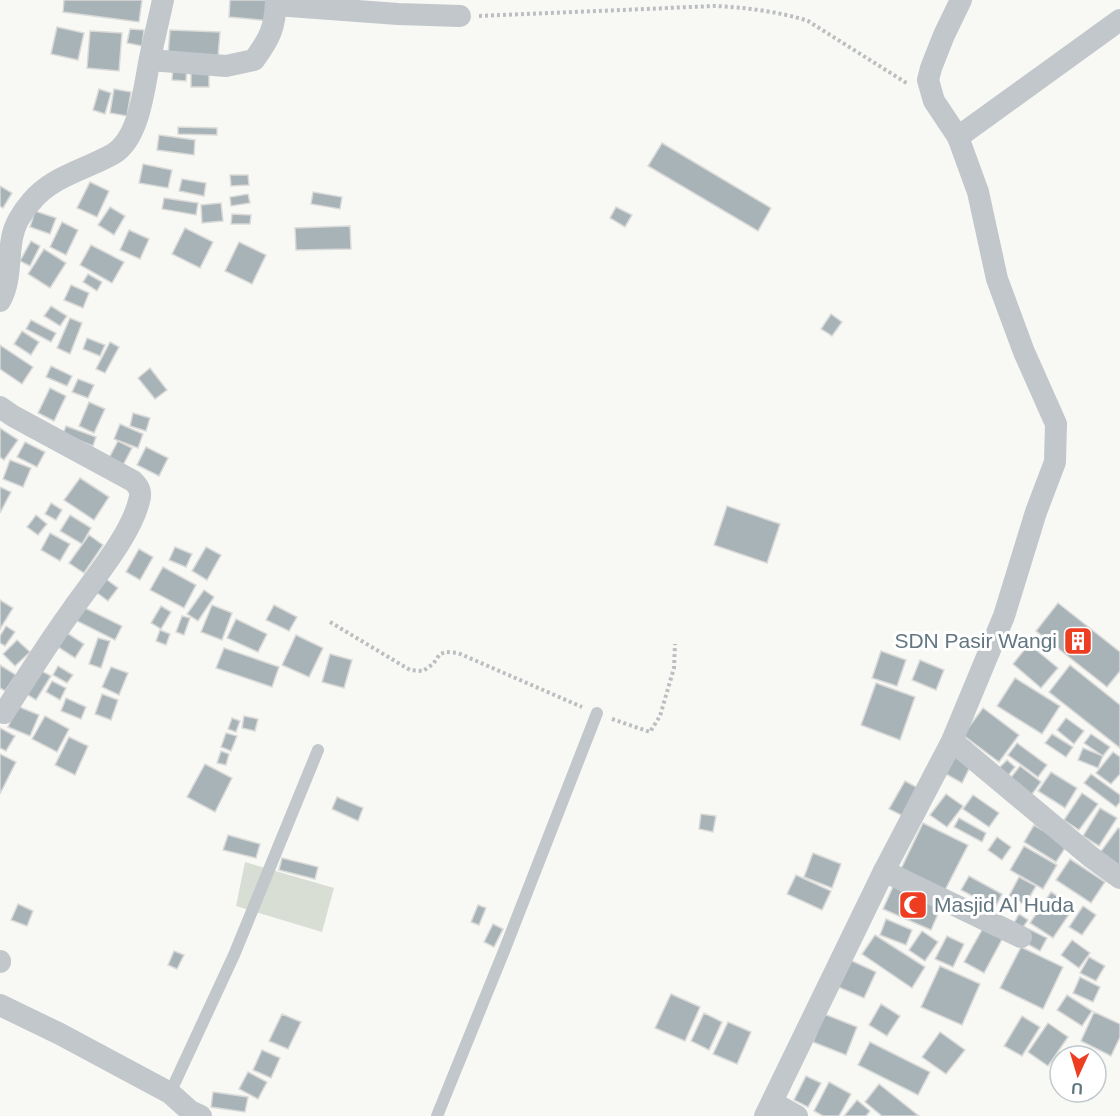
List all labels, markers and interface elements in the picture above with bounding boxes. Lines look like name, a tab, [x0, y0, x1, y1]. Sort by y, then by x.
building icon: SDN Pasir Wangi	[1062, 625, 1094, 657]
place label: SDN Pasir Wangi	[894, 629, 1057, 652]
mosque icon: Masjid Al Huda	[897, 889, 929, 921]
place label: Masjid Al Huda	[934, 893, 1074, 916]
north arrow	[1048, 1044, 1108, 1104]
text: U	[1071, 1080, 1083, 1097]

